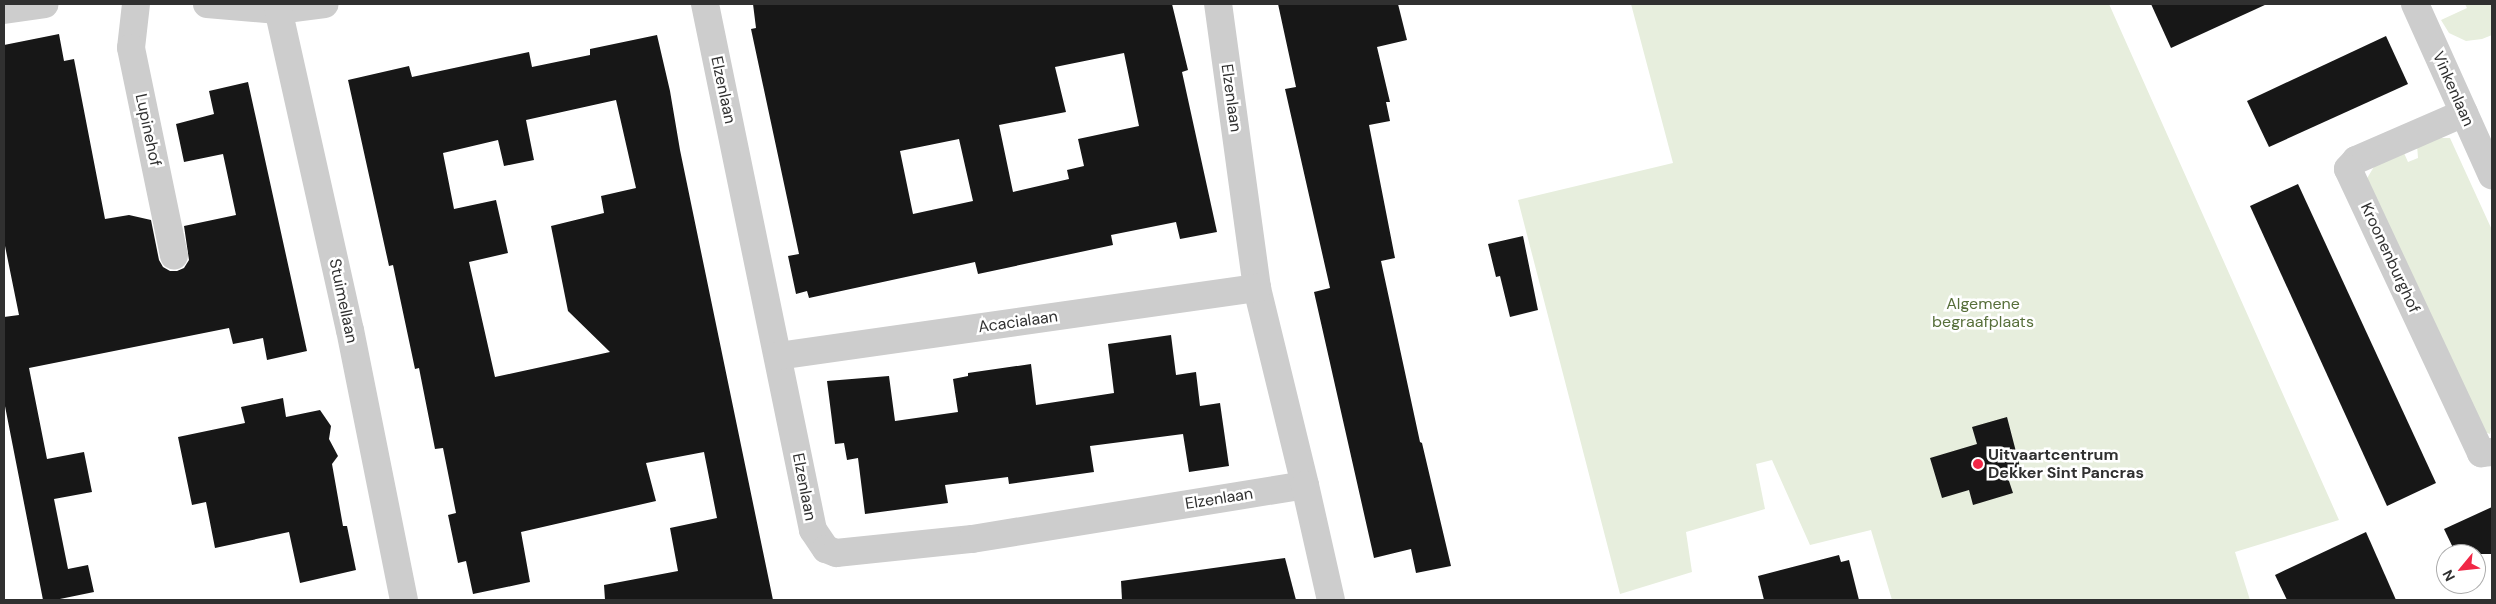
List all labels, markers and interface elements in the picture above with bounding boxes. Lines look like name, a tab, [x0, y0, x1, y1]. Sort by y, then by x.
street label: Vinkenlaan	[2428, 49, 2478, 129]
street label: Elzenlaan	[707, 55, 739, 125]
street label: Elzenlaan	[1217, 63, 1245, 133]
street label: Lupinehof	[131, 92, 165, 168]
street label: Kroonenburghof	[2356, 200, 2424, 316]
street label: Stuimellaan	[325, 257, 361, 345]
park label: Algemene begraafplaats	[1932, 294, 2034, 332]
street label: Acacialaan	[977, 307, 1059, 337]
place label: Uitvaartcentrum Dekker Sint Pancras	[1988, 445, 2144, 483]
street label: Elzenlaan	[788, 452, 820, 522]
marker: Uitvaartcentrum Dekker Sint Pancras	[1972, 458, 1984, 470]
street label: Elzenlaan	[1184, 484, 1254, 514]
north arrow	[2436, 544, 2486, 594]
text: N	[2438, 567, 2459, 584]

